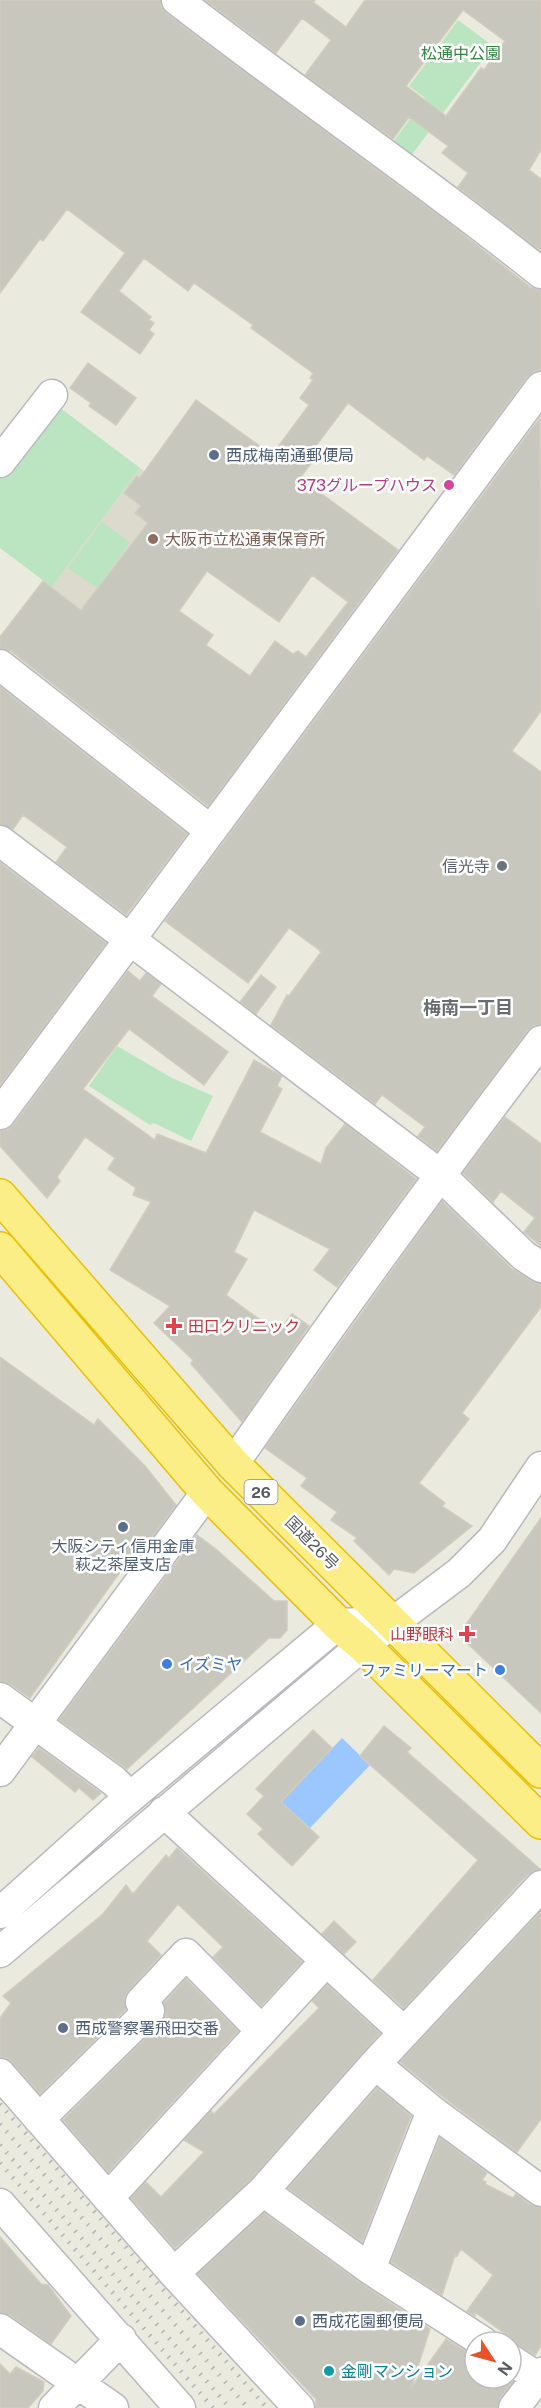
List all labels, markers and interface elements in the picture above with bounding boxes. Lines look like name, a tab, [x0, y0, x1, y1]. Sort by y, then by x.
park label: 松通中公園	[421, 44, 501, 63]
place label: 西成梅南通郵便局	[226, 446, 354, 465]
marker: 西成梅南通郵便局	[207, 448, 221, 462]
place label: 373グループハウス	[297, 476, 437, 495]
marker: 373グループハウス	[442, 478, 456, 492]
place label: 大阪市立松通東保育所	[165, 530, 325, 549]
marker: 大阪市立松通東保育所	[146, 532, 160, 546]
place label: 信光寺	[442, 857, 490, 876]
marker: 信光寺	[495, 859, 509, 873]
district label: 梅南一丁目	[423, 997, 513, 1018]
marker: 田口クリニック	[165, 1317, 183, 1335]
place label: 田口クリニック	[188, 1317, 300, 1336]
road number: 26	[244, 1480, 278, 1504]
street label: 国道26号	[281, 1512, 343, 1574]
marker: 大阪シティ信用金庫 萩之茶屋支店	[116, 1520, 130, 1534]
place label: 大阪シティ信用金庫 萩之茶屋支店	[51, 1537, 195, 1574]
place label: 山野眼科	[390, 1625, 454, 1644]
marker: 山野眼科	[458, 1625, 476, 1643]
place label: イズミヤ	[179, 1655, 243, 1674]
marker: イズミヤ	[160, 1657, 174, 1671]
place label: ファミリーマート	[360, 1661, 488, 1680]
marker: ファミリーマート	[493, 1663, 507, 1677]
place label: 西成警察署飛田交番	[75, 2019, 219, 2038]
marker: 西成警察署飛田交番	[56, 2021, 70, 2035]
place label: 西成花園郵便局	[312, 2312, 424, 2331]
marker: 西成花園郵便局	[293, 2314, 307, 2328]
north arrow	[463, 2330, 523, 2390]
text: N	[493, 2358, 516, 2379]
place label: 金剛マンション	[341, 2362, 453, 2381]
marker: 金剛マンション	[322, 2364, 336, 2378]

